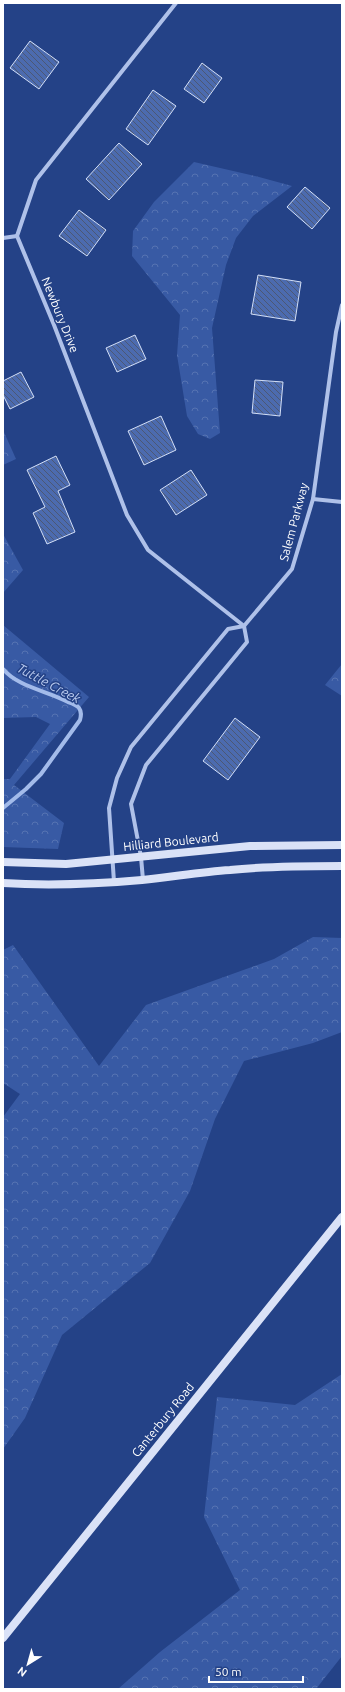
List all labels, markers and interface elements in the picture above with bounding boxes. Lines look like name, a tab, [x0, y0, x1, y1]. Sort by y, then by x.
street label: Newbury Drive	[39, 275, 81, 354]
street label: Salem Parkway	[277, 481, 310, 562]
water label: Tuttle Creek	[15, 660, 83, 706]
street label: Hilliard Boulevard	[123, 830, 219, 853]
street label: Canterbury Road	[129, 1380, 196, 1459]
north arrow	[8, 1644, 48, 1684]
scale bar	[209, 1658, 303, 1684]
text: N	[15, 1665, 29, 1679]
text: 50 m	[215, 1665, 242, 1678]

